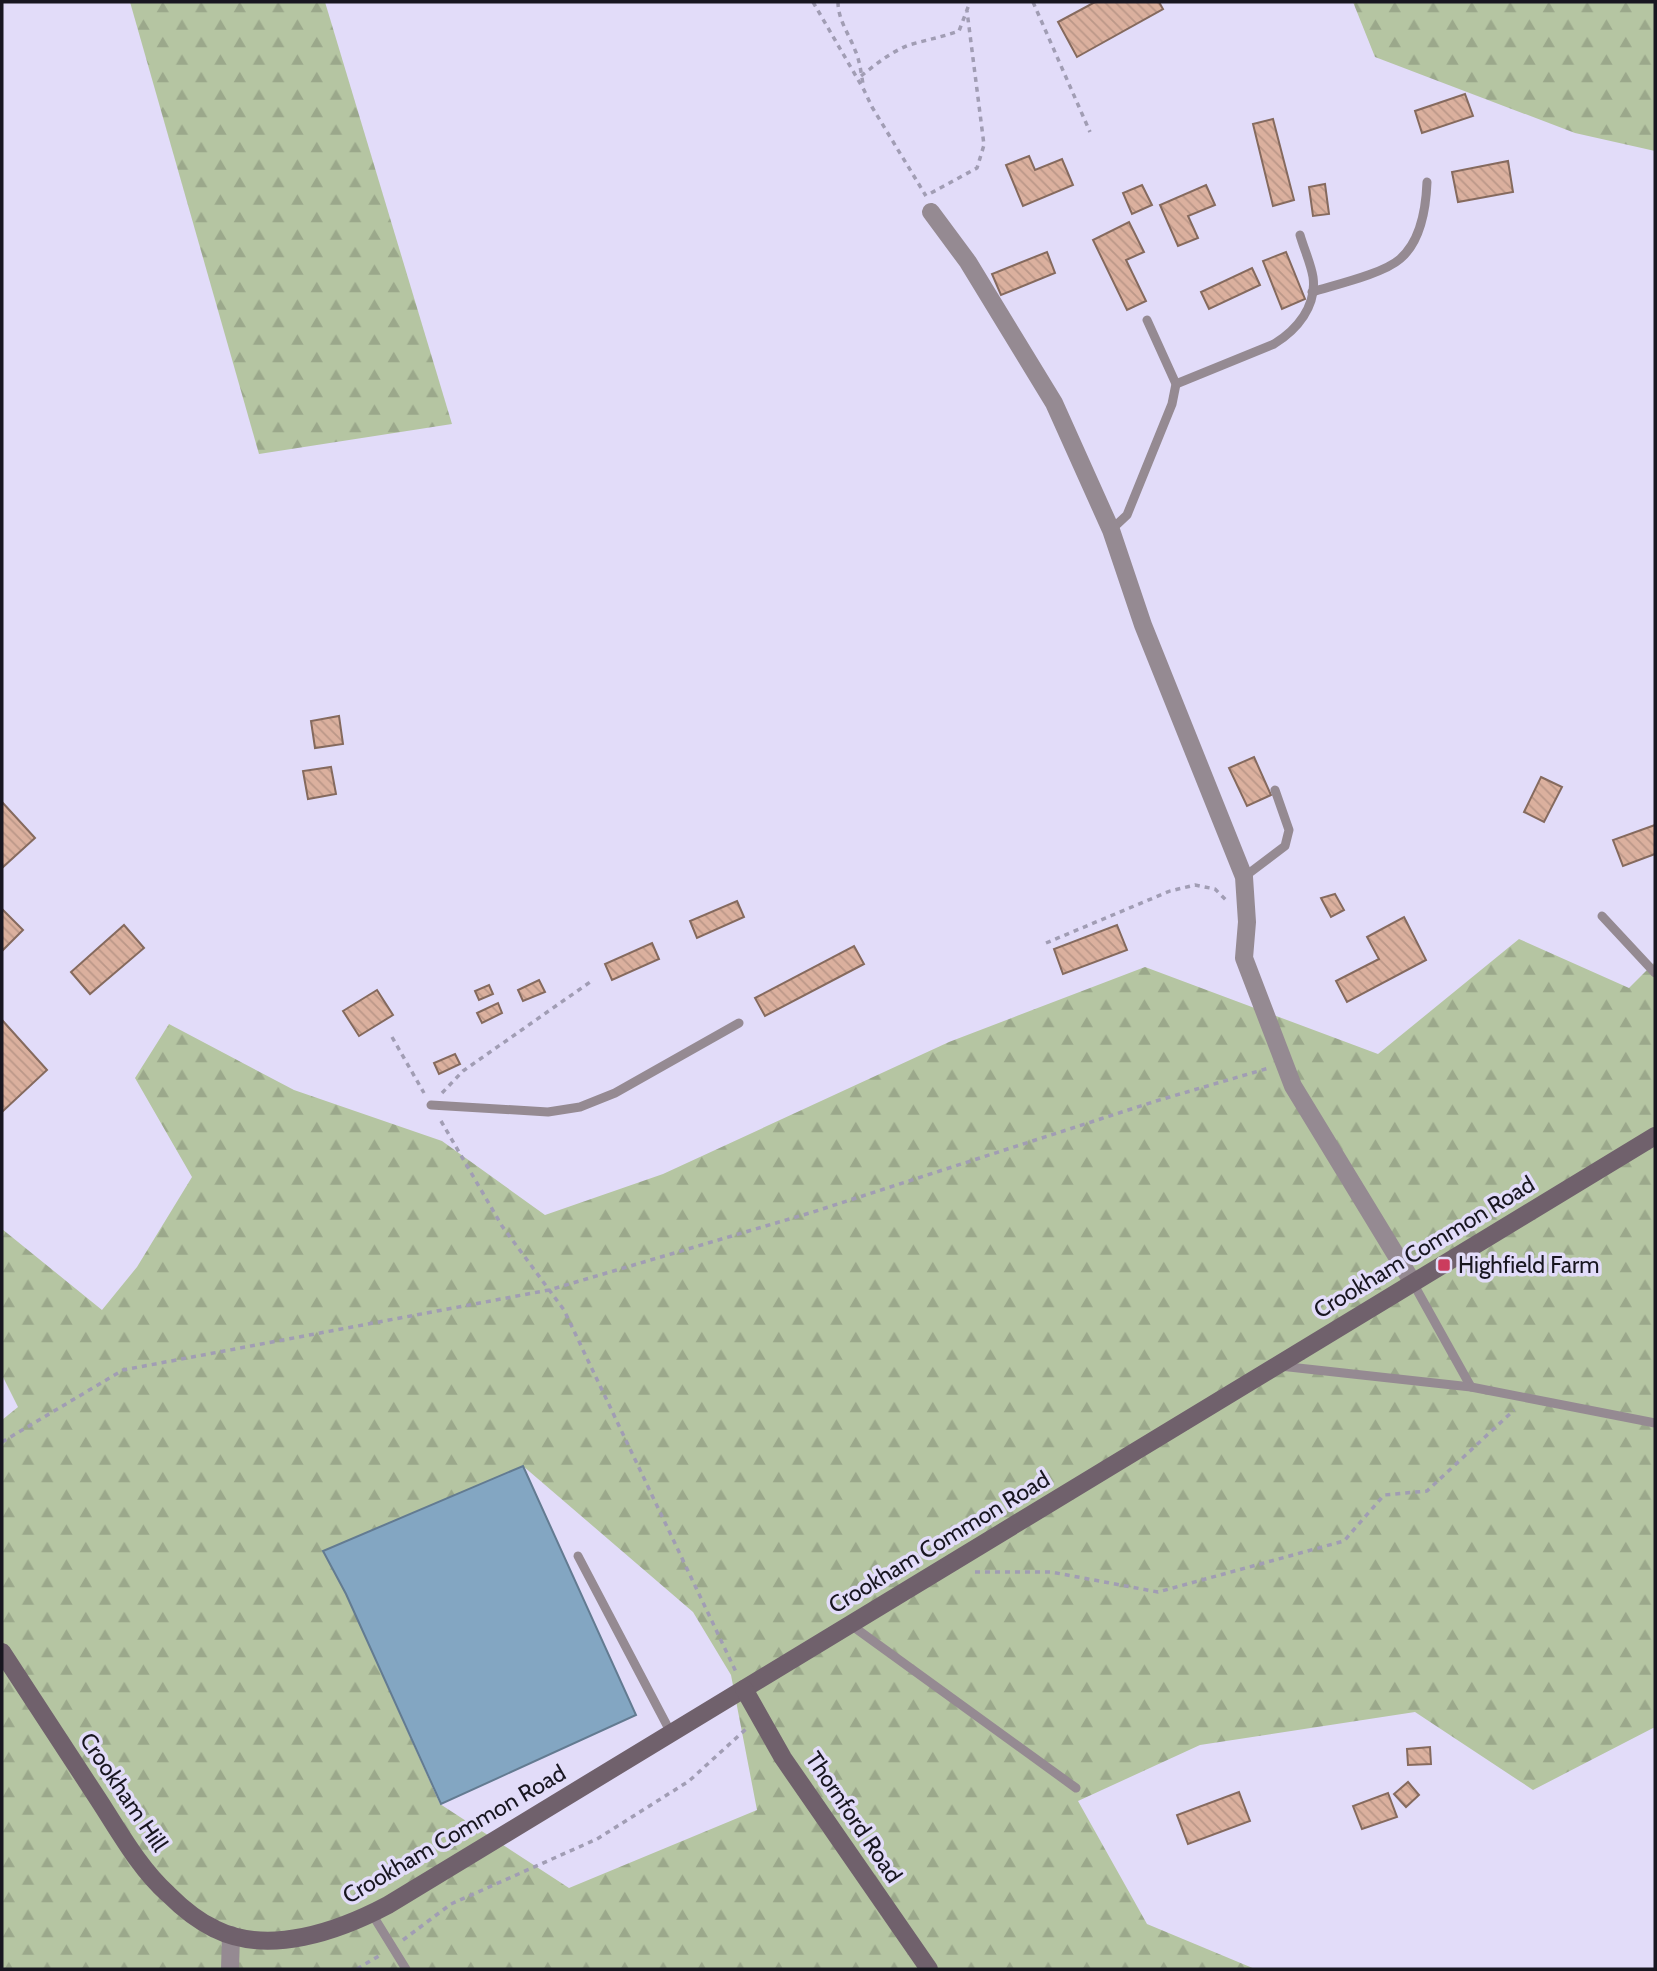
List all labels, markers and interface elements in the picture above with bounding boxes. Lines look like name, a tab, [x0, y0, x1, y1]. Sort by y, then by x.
street label: Crookham Common Road	[1308, 1170, 1540, 1324]
place label: Highfield Farm	[1458, 1251, 1599, 1279]
marker: Highfield Farm	[1436, 1257, 1452, 1273]
street label: Crookham Common Road	[823, 1465, 1055, 1619]
street label: Crookham Hill	[74, 1727, 174, 1857]
street label: Thornford Road	[800, 1746, 908, 1888]
street label: Crookham Common Road	[338, 1759, 570, 1909]

